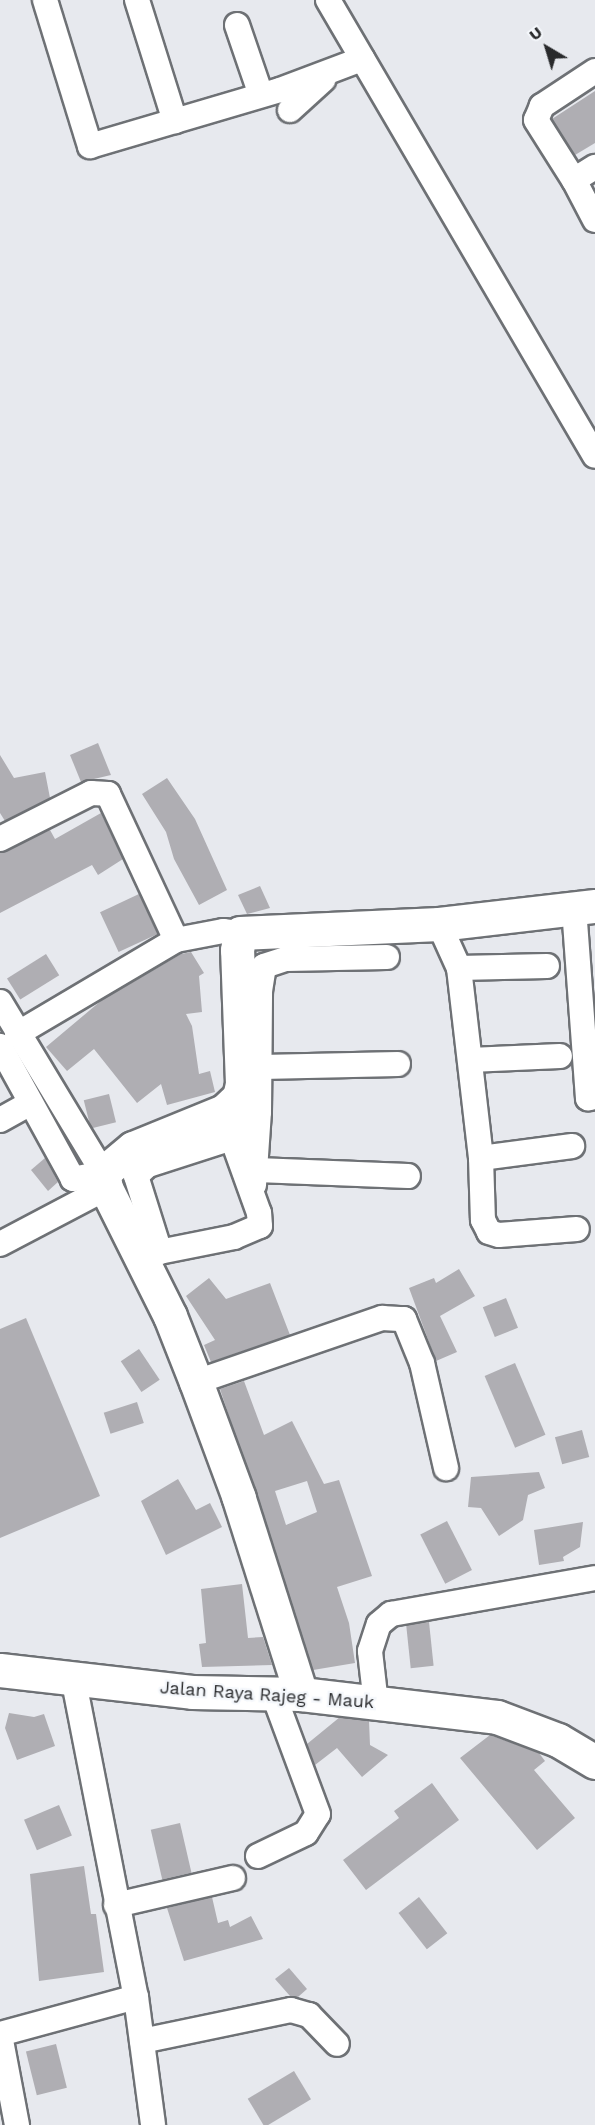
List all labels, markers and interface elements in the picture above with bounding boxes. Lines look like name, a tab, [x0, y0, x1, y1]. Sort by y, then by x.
north arrow	[517, 18, 577, 78]
text: U	[525, 22, 546, 44]
street label: Jalan Raya Rajeg - Mauk	[159, 1677, 375, 1713]

